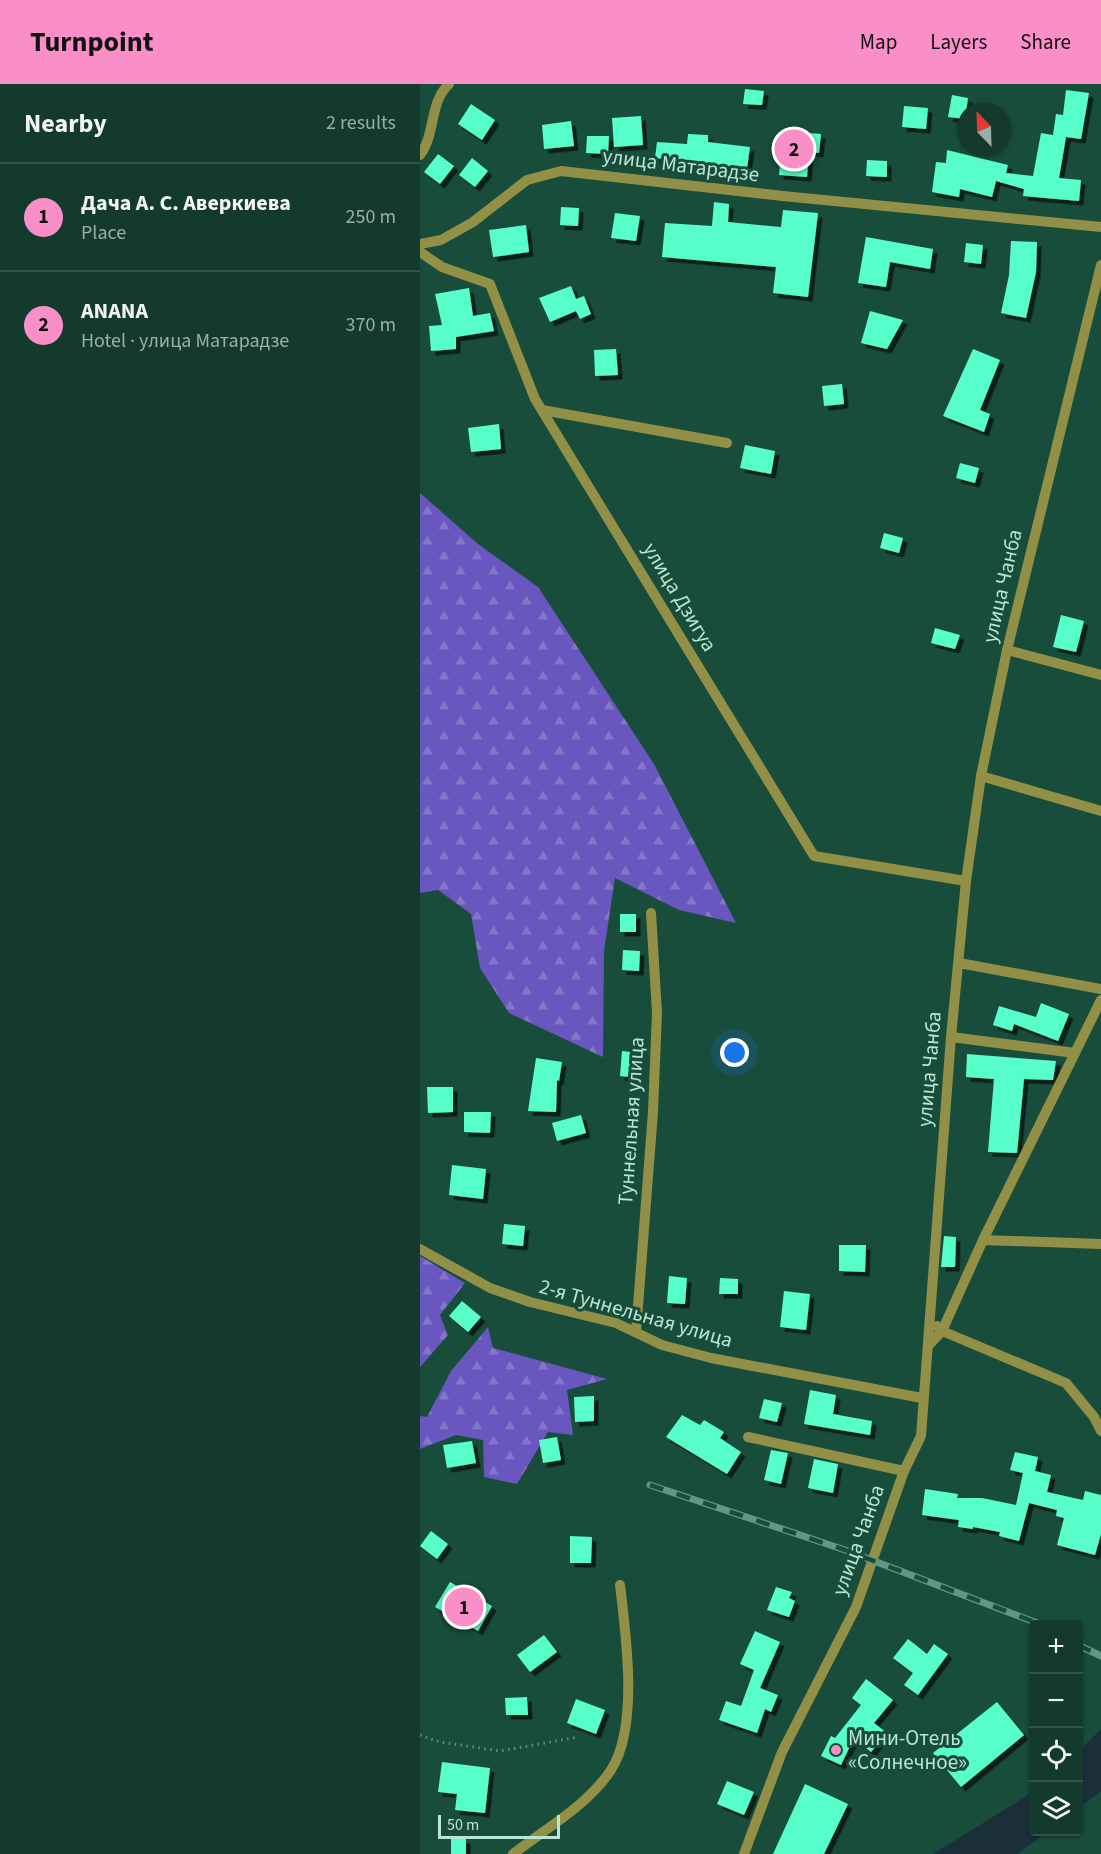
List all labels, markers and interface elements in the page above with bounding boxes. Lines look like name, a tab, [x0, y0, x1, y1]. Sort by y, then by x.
text: Turnpoint	[30, 22, 154, 62]
text: Map	[860, 27, 897, 57]
text: Layers	[930, 27, 987, 57]
text: Share	[1020, 27, 1071, 57]
north arrow	[957, 102, 1011, 156]
text: Nearby	[24, 105, 107, 142]
text: 2 results	[326, 109, 396, 137]
pin: 2	[774, 126, 814, 172]
street label: улица Матарадзе	[601, 140, 761, 190]
text: Дача А. С. Аверкиева	[81, 187, 291, 219]
text: 1	[38, 203, 49, 231]
text: 250 m	[346, 203, 396, 231]
text: Place	[81, 219, 126, 247]
text: ANANA	[81, 295, 148, 327]
text: 2	[38, 311, 49, 339]
text: 370 m	[346, 311, 396, 339]
text: Hotel · улица Матарадзе	[81, 327, 289, 355]
street label: улица Чанба	[974, 526, 1030, 646]
street label: улица Дзигуа	[636, 537, 724, 657]
street label: улица Чанба	[909, 1010, 949, 1128]
street label: Туннельная улица	[610, 1036, 652, 1206]
your location	[720, 1038, 749, 1067]
street label: 2-я Туннельная улица	[536, 1271, 736, 1355]
street label: улица Чанба	[824, 1480, 892, 1600]
pin: 1	[444, 1584, 483, 1630]
map controls	[1029, 1620, 1083, 1836]
button: +	[1029, 1620, 1083, 1674]
button: −	[1029, 1674, 1083, 1728]
place label: Мини-Отель «Солнечное»	[848, 1723, 967, 1777]
button: locate	[1029, 1728, 1083, 1782]
marker: Мини-Отель «Солнечное»	[829, 1743, 843, 1757]
button: layers	[1029, 1782, 1083, 1836]
scale bar	[438, 1812, 560, 1840]
text: 50 m	[447, 1814, 479, 1836]

